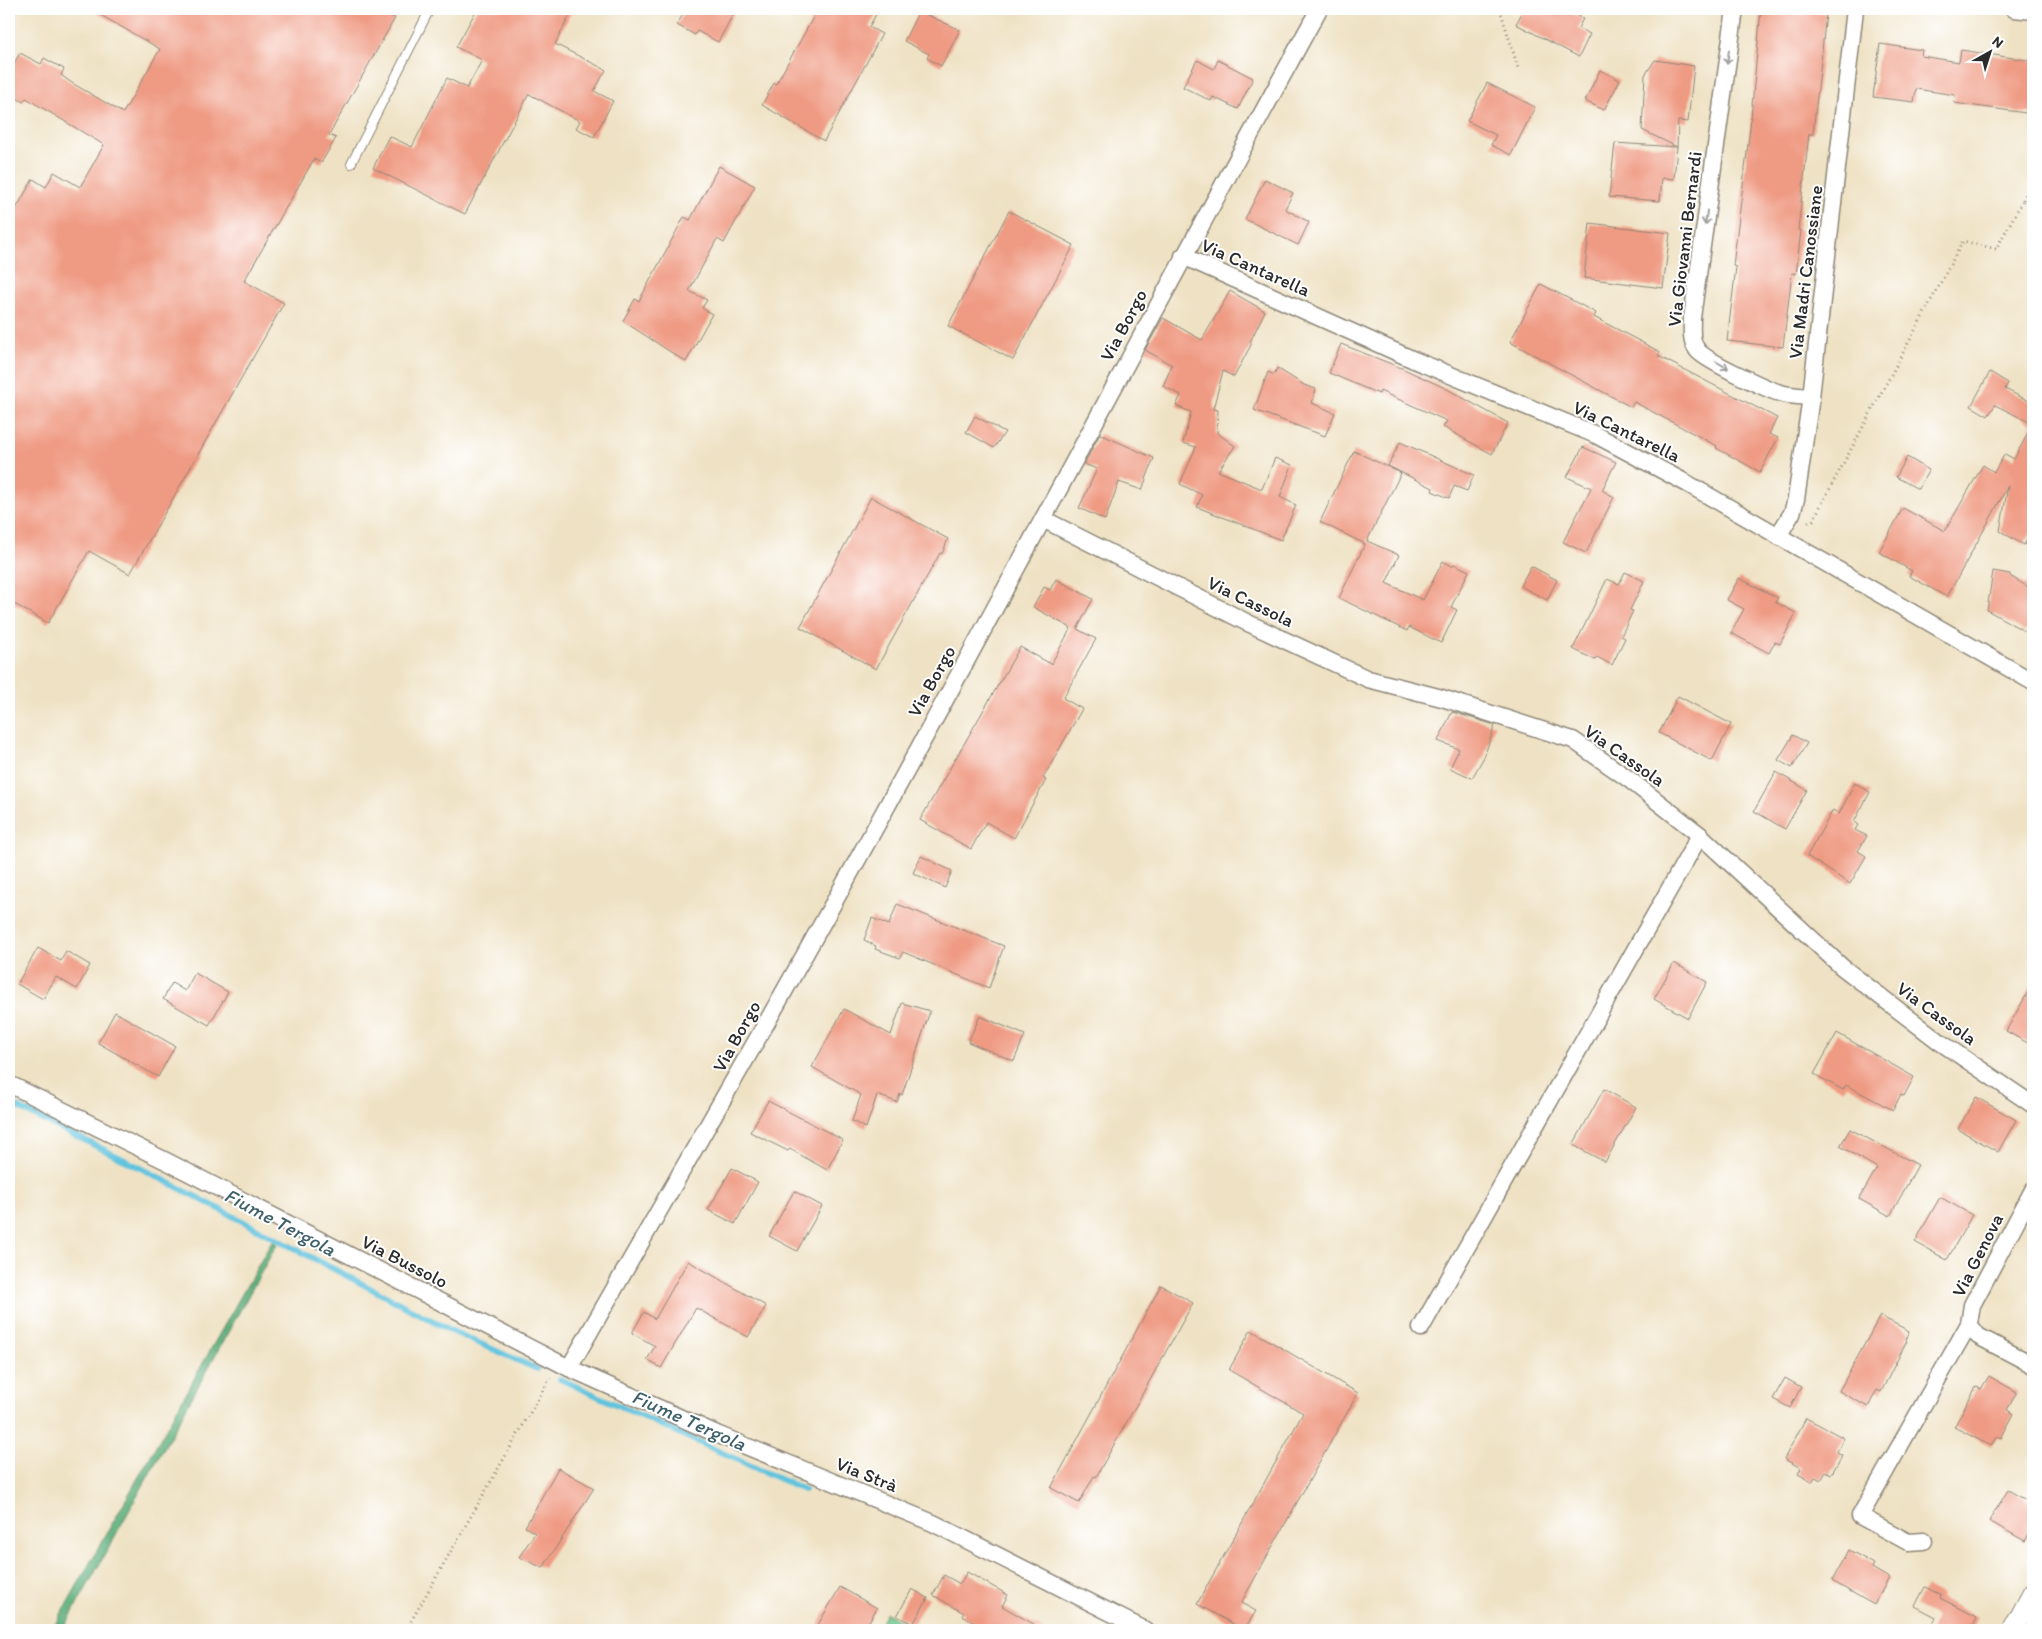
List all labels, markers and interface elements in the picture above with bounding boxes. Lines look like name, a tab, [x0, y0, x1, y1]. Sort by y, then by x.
north arrow	[1964, 28, 2014, 78]
text: N	[1989, 33, 2007, 52]
one-way arrow	[1723, 49, 1733, 65]
street label: Via Giovanni Bernardi	[1662, 150, 1707, 328]
street label: Via Madri Canossiane	[1783, 184, 1828, 360]
one-way arrow	[1701, 210, 1711, 226]
street label: Via Cantarella	[1198, 233, 1314, 302]
street label: Via Borgo	[1095, 285, 1152, 365]
one-way arrow	[1714, 360, 1728, 370]
street label: Via Cantarella	[1569, 396, 1684, 467]
street label: Via Cassola	[1204, 571, 1298, 632]
street label: Via Borgo	[902, 641, 960, 721]
street label: Via Cassola	[1580, 719, 1669, 792]
street label: Via Cassola	[1892, 977, 1981, 1050]
street label: Via Borgo	[707, 996, 765, 1076]
water label: Fiume Tergola	[220, 1183, 340, 1262]
street label: Via Genova	[1947, 1210, 2008, 1301]
street label: Via Bussolo	[358, 1230, 452, 1293]
water label: Fiume Tergola	[628, 1384, 750, 1456]
street label: Via Strà	[833, 1452, 901, 1497]

